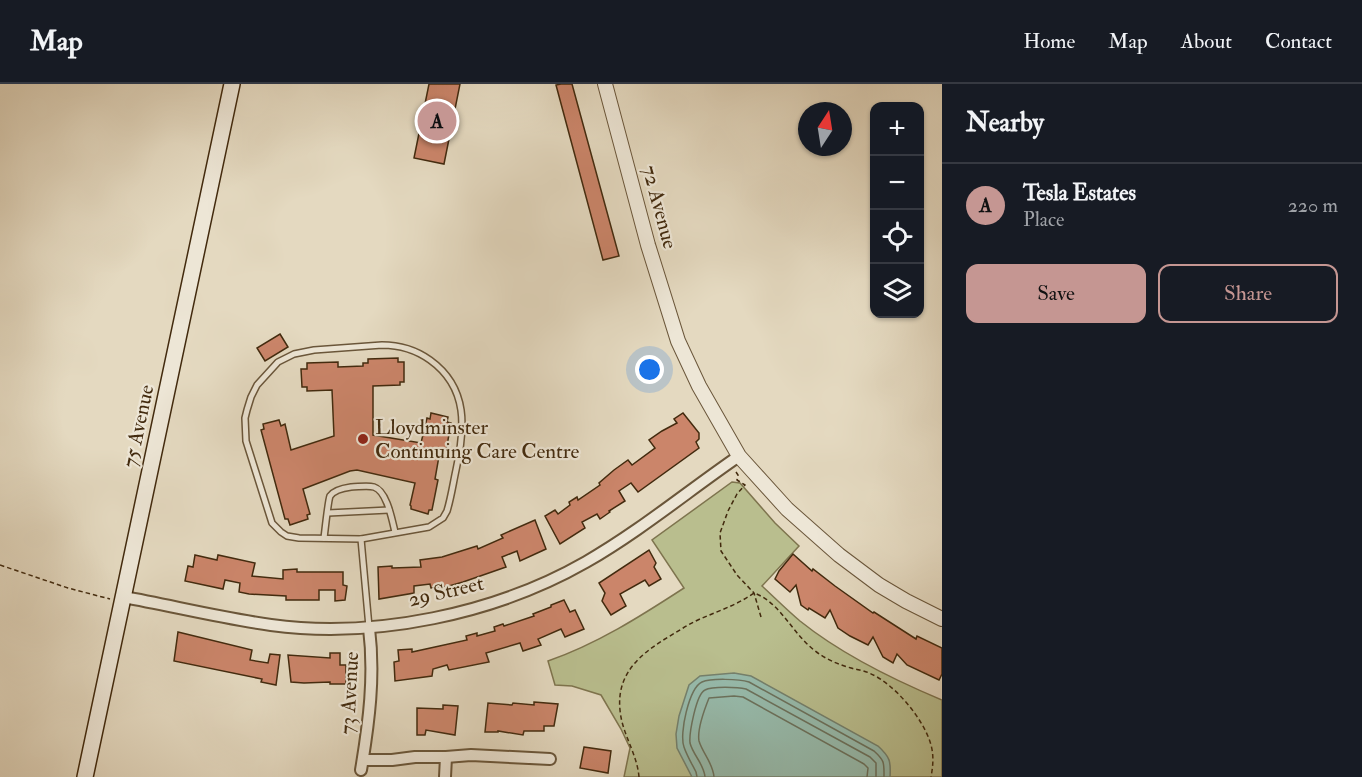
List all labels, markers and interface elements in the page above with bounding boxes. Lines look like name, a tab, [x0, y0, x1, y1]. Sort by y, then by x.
text: Map	[30, 24, 83, 59]
text: Home	[1023, 28, 1075, 55]
text: Map	[1108, 28, 1148, 55]
text: About	[1181, 28, 1232, 55]
text: Contact	[1265, 28, 1332, 55]
pin: A	[418, 99, 456, 144]
north arrow	[798, 102, 852, 156]
map controls	[870, 102, 924, 318]
button: +	[870, 102, 924, 156]
text: Nearby	[966, 107, 1044, 139]
button: −	[870, 156, 924, 210]
street label: 72 Avenue	[635, 162, 684, 252]
text: Tesla Estates	[1023, 179, 1136, 207]
text: A	[979, 193, 992, 218]
text: 220 m	[1288, 193, 1338, 218]
text: Place	[1023, 207, 1064, 232]
button: locate	[870, 210, 924, 264]
button: layers	[870, 264, 924, 318]
button: Save	[966, 264, 1146, 323]
button: Share	[1158, 264, 1338, 323]
your location	[635, 355, 664, 384]
street label: 75 Avenue	[117, 382, 160, 470]
place label: Lloydminster Continuing Care Centre	[375, 414, 580, 465]
marker: Lloydminster Continuing Care Centre	[356, 432, 370, 446]
street label: 29 Street	[406, 570, 487, 613]
street label: 73 Avenue	[334, 651, 365, 735]

